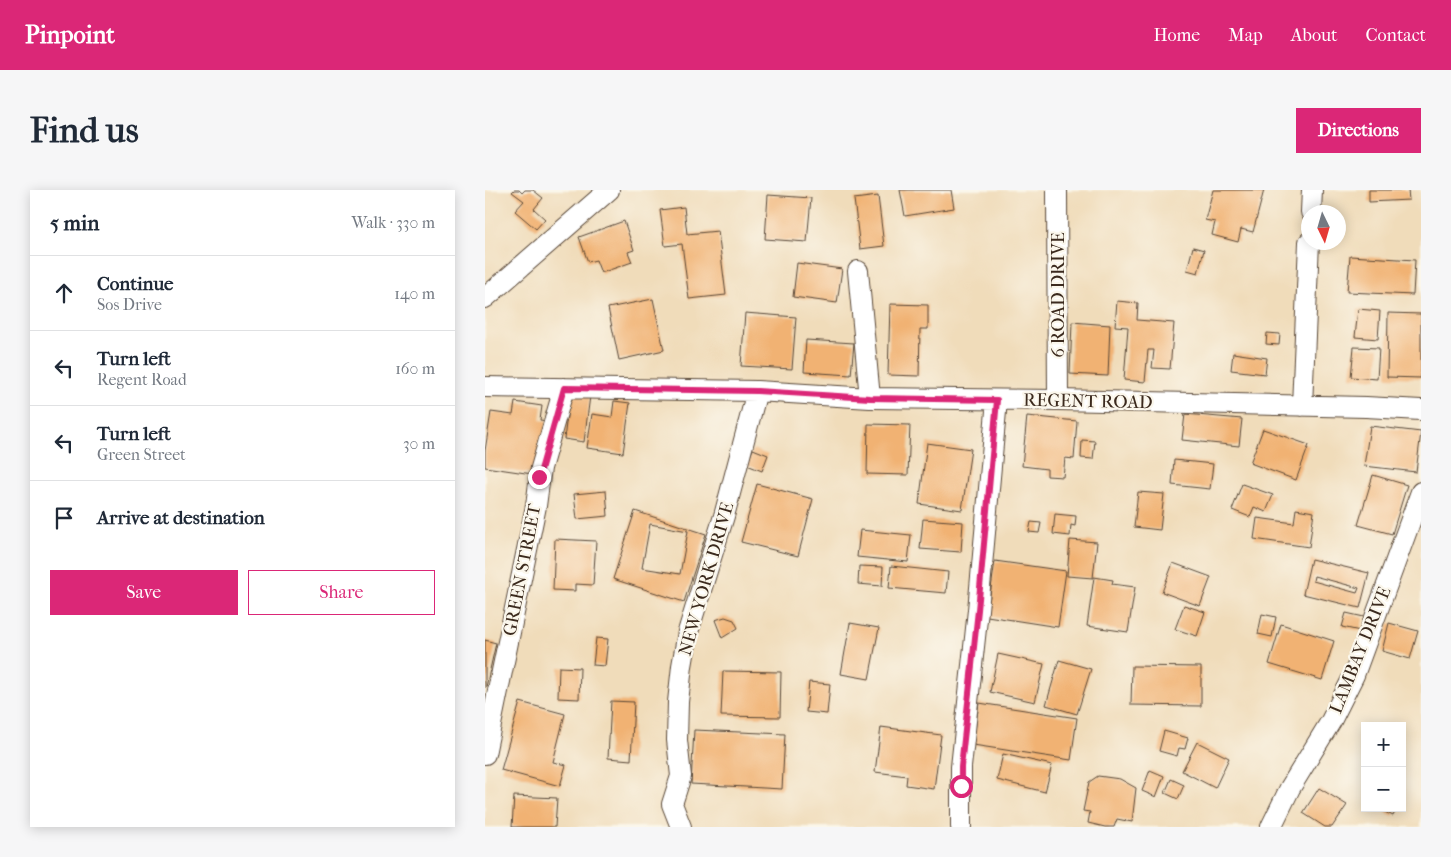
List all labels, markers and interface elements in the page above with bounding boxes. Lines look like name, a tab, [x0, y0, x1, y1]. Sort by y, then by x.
text: Pinpoint	[25, 21, 115, 49]
text: Home	[1153, 25, 1200, 46]
text: Map	[1228, 25, 1263, 46]
text: About	[1291, 25, 1337, 46]
text: Contact	[1365, 25, 1426, 46]
button: Directions	[1296, 108, 1421, 153]
text: Find us	[30, 110, 139, 151]
north arrow	[1301, 205, 1346, 250]
text: 5 min	[50, 211, 99, 235]
text: Walk · 330 m	[352, 213, 435, 232]
street label: 6 ROAD DRIVE	[1048, 232, 1069, 358]
text: Continue	[97, 273, 173, 295]
icon: ahead	[50, 279, 78, 307]
text: 140 m	[394, 284, 435, 303]
text: Sos Drive	[97, 295, 162, 314]
text: Turn left	[97, 348, 171, 370]
icon: left	[50, 354, 78, 382]
text: 160 m	[395, 359, 435, 378]
text: Regent Road	[97, 370, 187, 389]
street label: REGENT ROAD	[1023, 390, 1153, 413]
text: Turn left	[97, 423, 171, 445]
icon: left	[50, 429, 78, 457]
text: 30 m	[403, 434, 435, 453]
text: Green Street	[97, 445, 186, 464]
route end	[528, 466, 551, 489]
street label: NEW YORK DRIVE	[675, 500, 738, 658]
street label: GREEN STREET	[499, 502, 546, 638]
icon: arrive	[50, 504, 78, 532]
text: Arrive at destination	[97, 507, 265, 529]
button: Save	[50, 570, 238, 615]
button: Share	[248, 570, 435, 615]
street label: LAMBAY DRIVE	[1326, 584, 1395, 717]
map controls	[1361, 722, 1406, 812]
button: +	[1361, 722, 1406, 767]
button: −	[1361, 767, 1406, 812]
route start	[950, 775, 973, 798]

